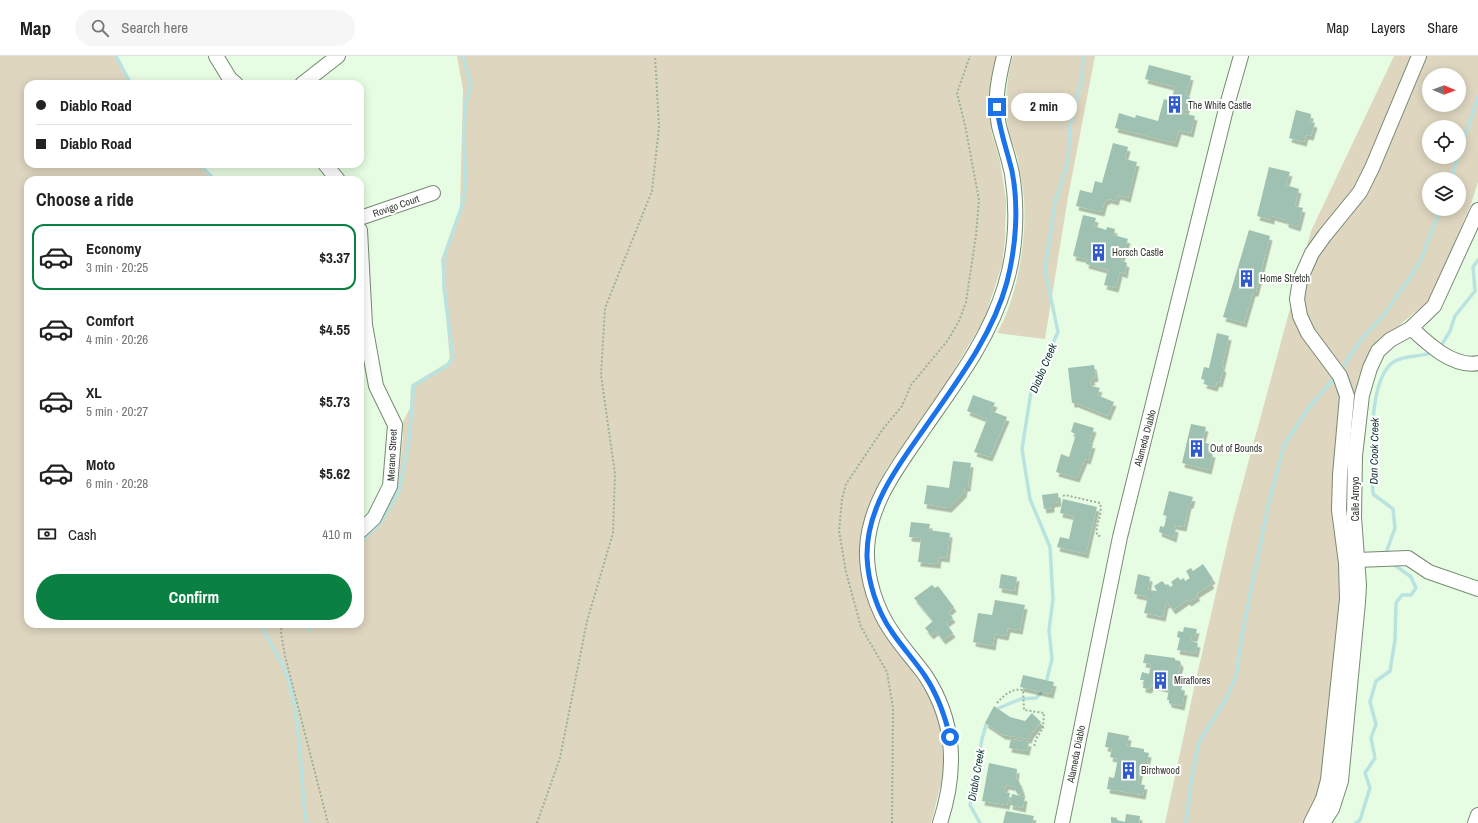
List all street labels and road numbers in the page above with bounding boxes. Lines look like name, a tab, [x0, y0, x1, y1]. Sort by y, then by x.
street label: Rovigo Court	[371, 192, 422, 220]
street label: Alameda Diablo	[1131, 408, 1159, 469]
street label: Merano Street	[384, 428, 400, 481]
street label: Calle Arroyo	[1349, 476, 1362, 521]
street label: Alameda Diablo	[1064, 724, 1088, 785]

